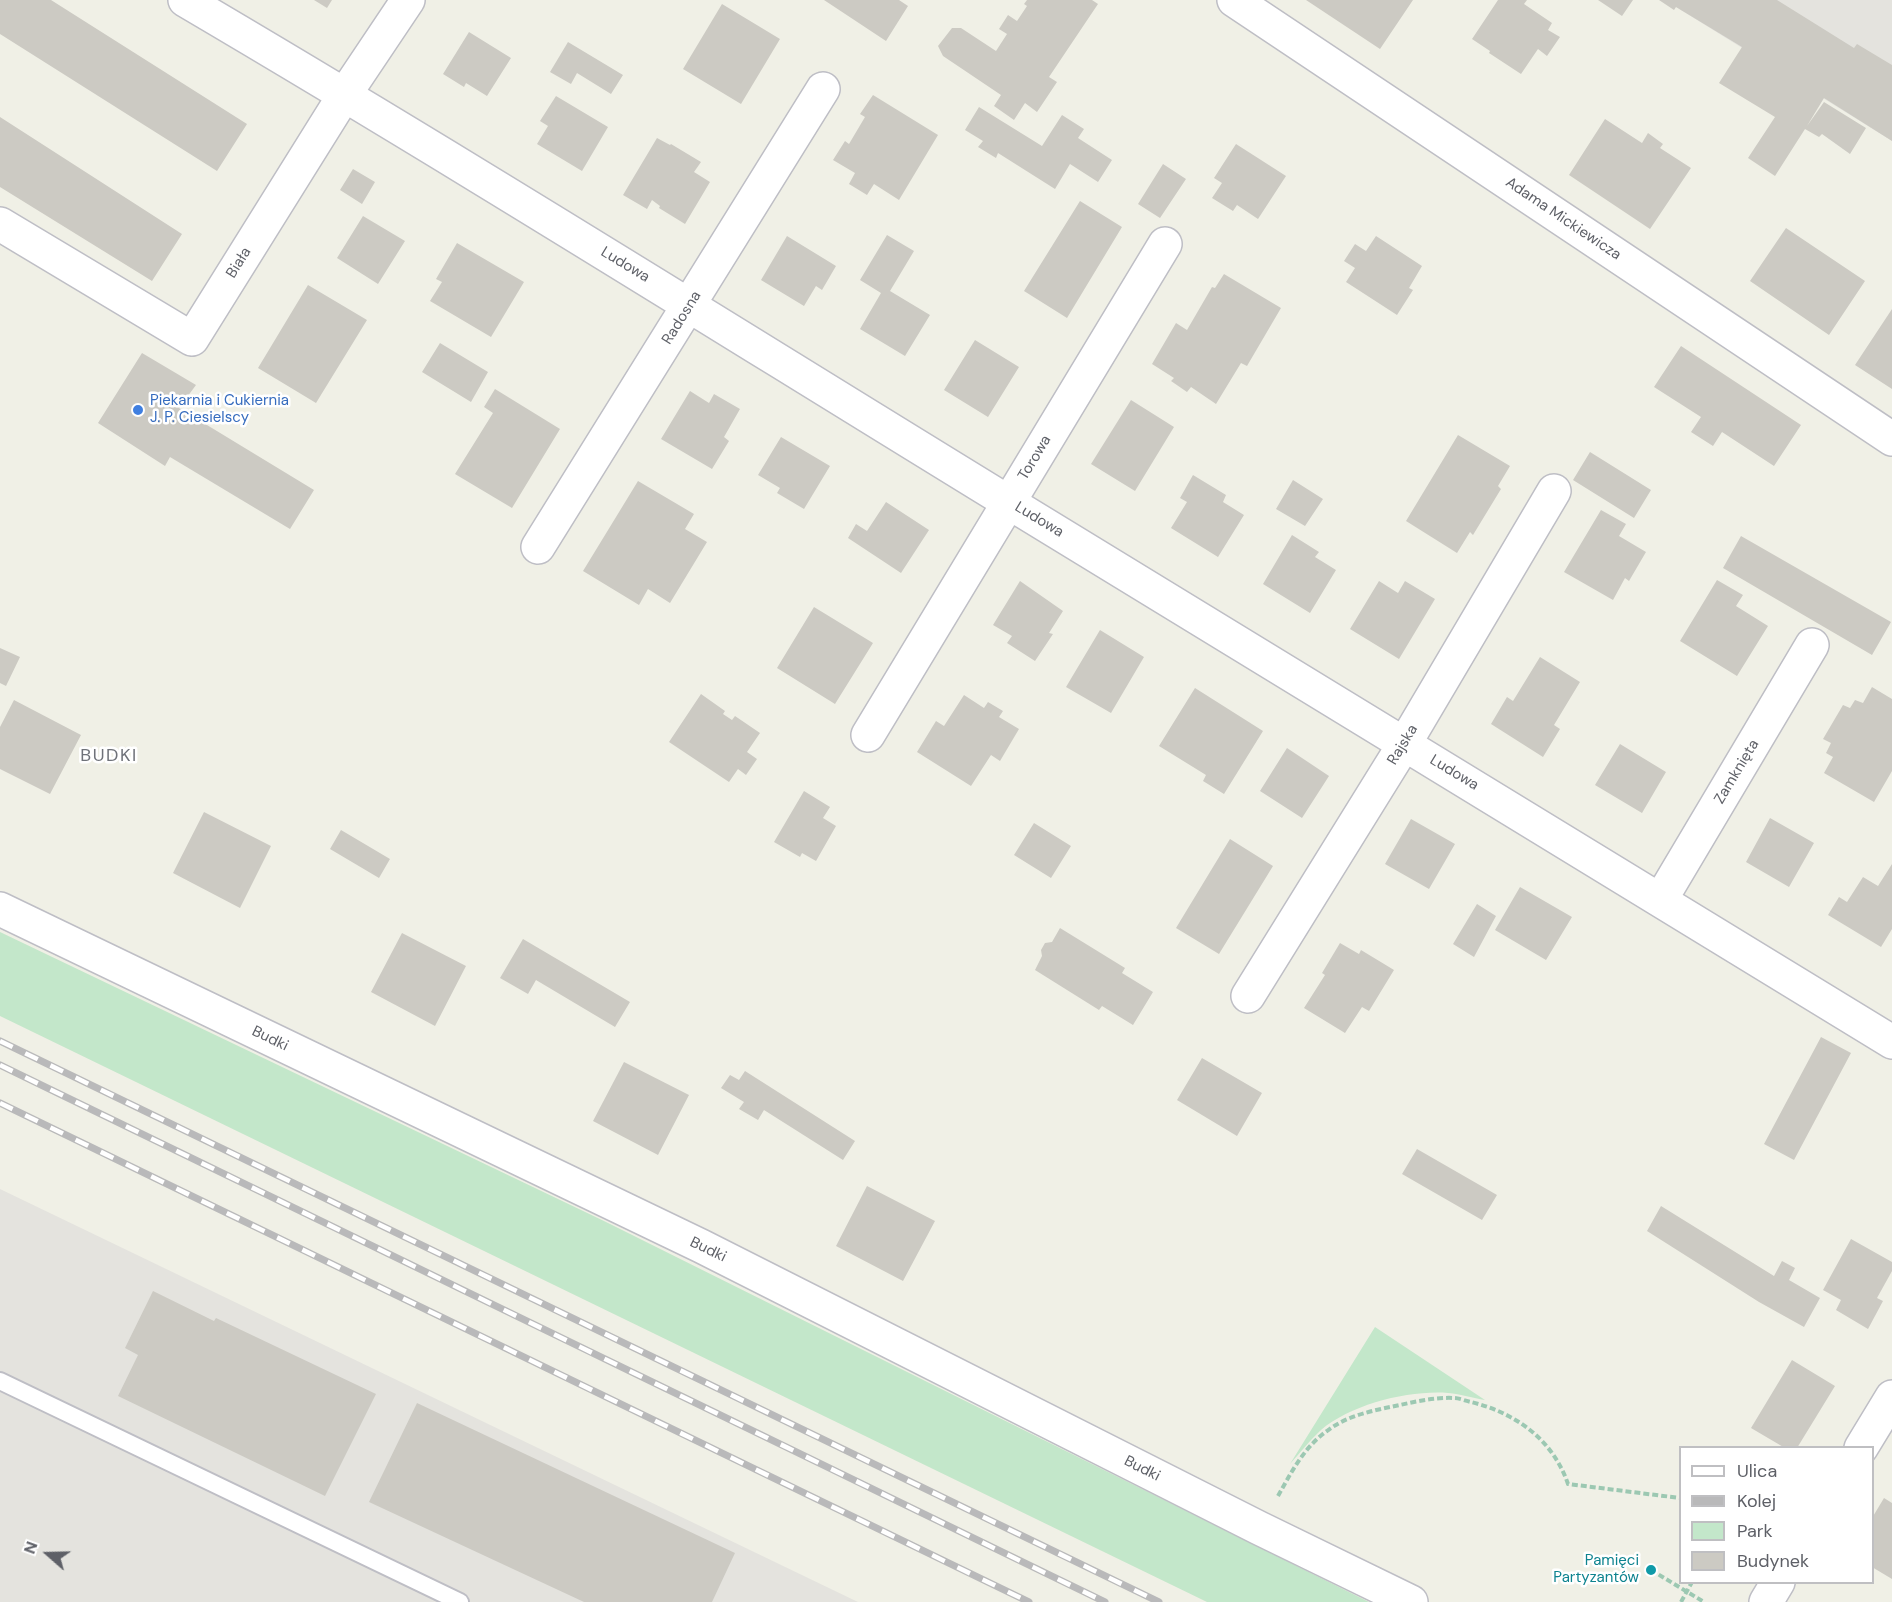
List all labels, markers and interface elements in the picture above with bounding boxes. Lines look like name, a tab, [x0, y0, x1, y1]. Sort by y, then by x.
street label: Adama Mickiewicza	[1502, 174, 1624, 264]
street label: Ludowa	[597, 243, 653, 287]
street label: Biała	[223, 244, 255, 282]
street label: Radosna	[659, 288, 705, 348]
place label: Piekarnia i Cukiernia J. P. Ciesielscy	[150, 392, 289, 427]
marker: Piekarnia i Cukiernia J. P. Ciesielscy	[131, 403, 145, 417]
street label: Torowa	[1015, 432, 1055, 484]
street label: Ludowa	[1011, 498, 1067, 542]
street label: Rajska	[1384, 722, 1422, 768]
street label: Zamknięta	[1711, 737, 1763, 807]
district label: BUDKI	[80, 745, 138, 767]
street label: Ludowa	[1426, 751, 1482, 795]
street label: Budki	[249, 1023, 291, 1055]
street label: Budki	[687, 1234, 729, 1266]
legend	[1679, 1446, 1874, 1584]
street label: Budki	[1121, 1452, 1163, 1486]
text: Ulica	[1737, 1459, 1777, 1483]
text: Kolej	[1737, 1489, 1776, 1513]
text: Park	[1737, 1519, 1773, 1543]
north arrow	[18, 1524, 78, 1584]
text: N	[19, 1539, 42, 1557]
text: Budynek	[1737, 1549, 1809, 1573]
place label: Pamięci Partyzantów	[1553, 1552, 1639, 1587]
marker: Pamięci Partyzantów	[1644, 1563, 1658, 1577]

